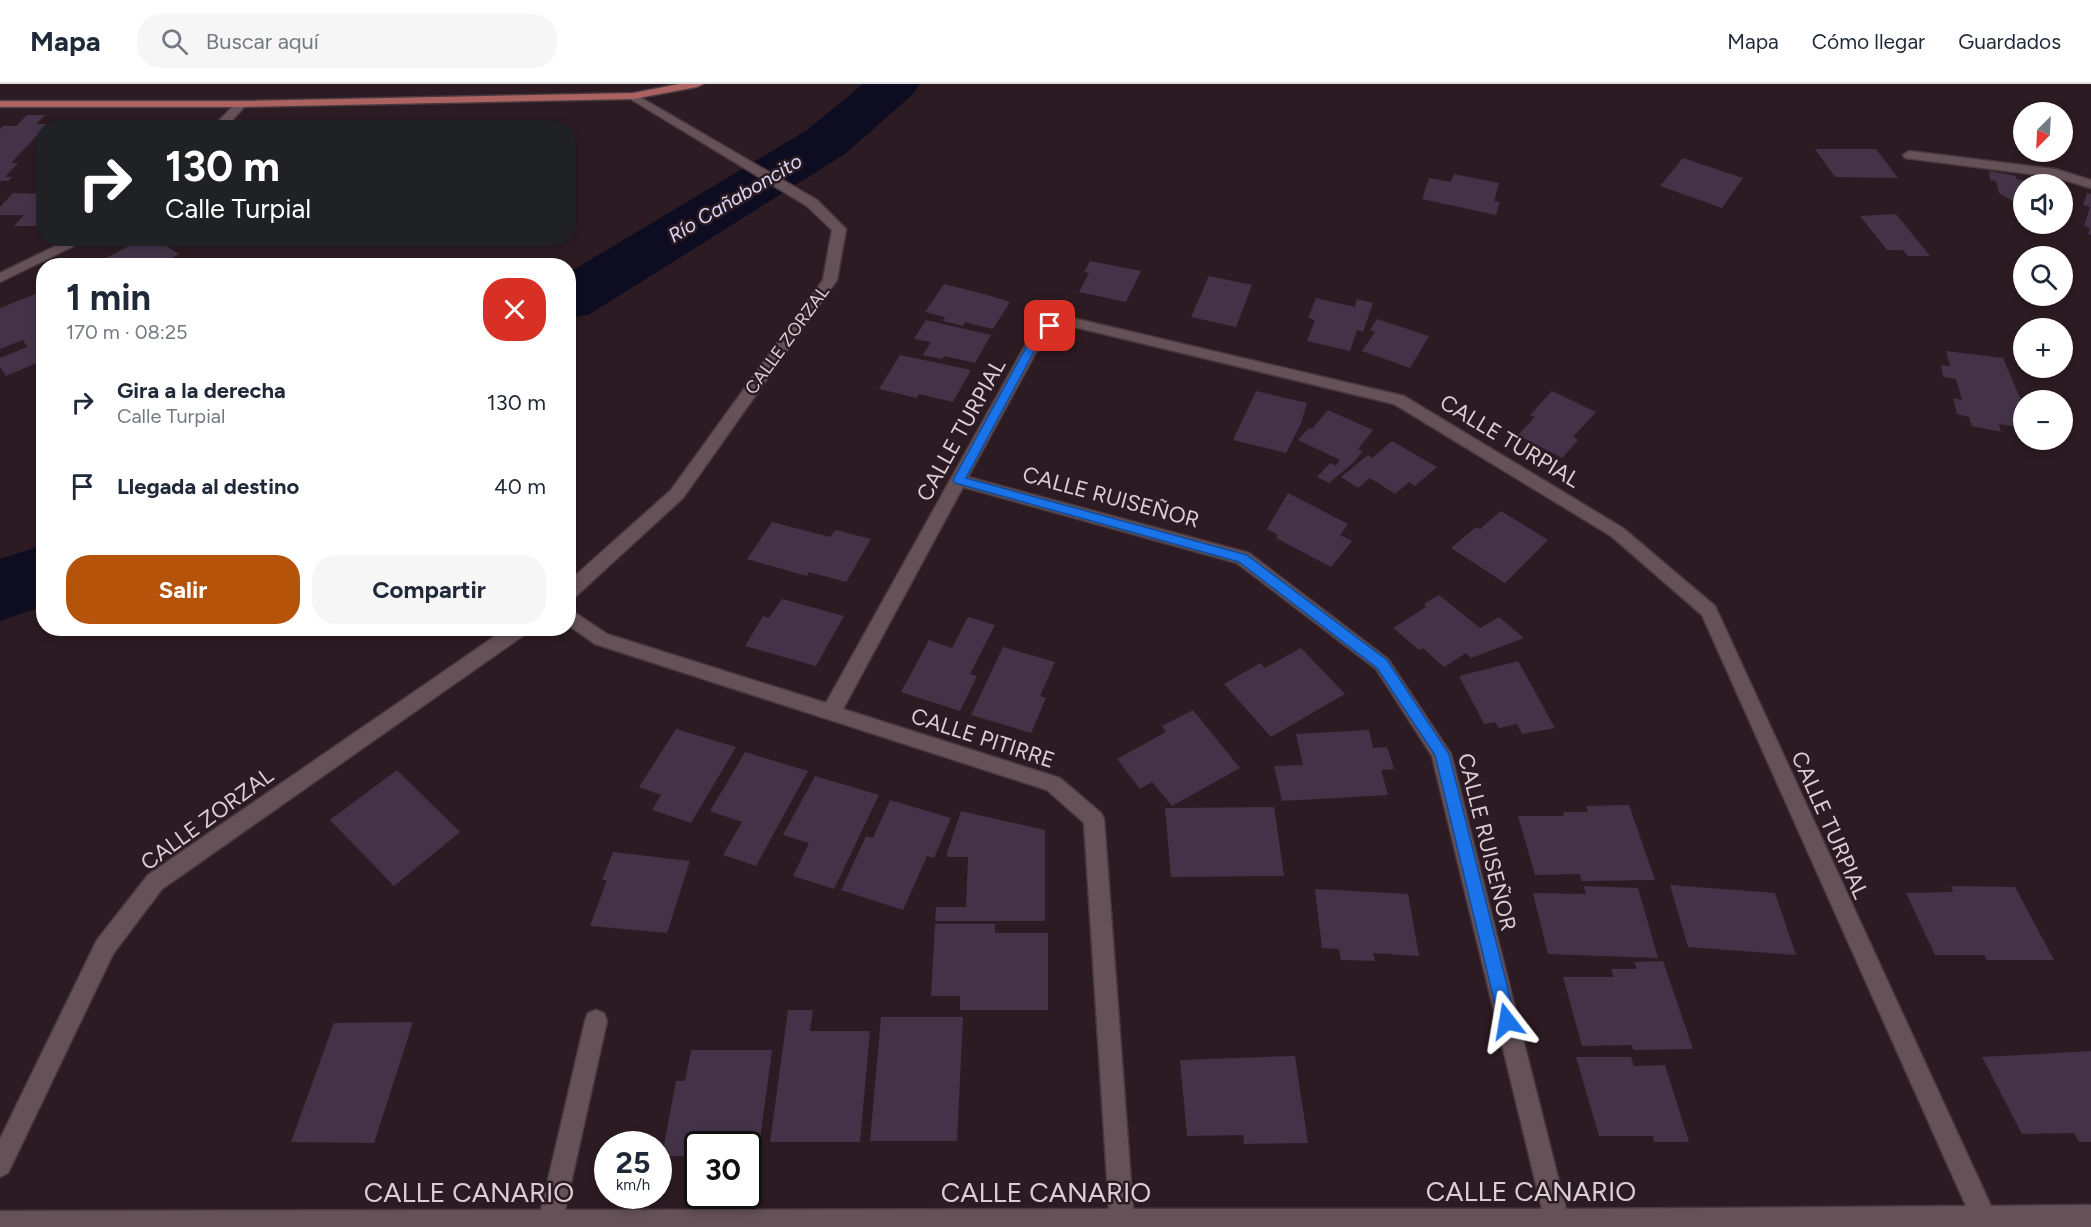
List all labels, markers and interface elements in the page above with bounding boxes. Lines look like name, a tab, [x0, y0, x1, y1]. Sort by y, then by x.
search box	[137, 14, 557, 68]
text: Mapa	[30, 24, 101, 58]
icon: search	[158, 25, 191, 58]
text: Buscar aquí	[206, 28, 319, 55]
text: Mapa	[1727, 29, 1779, 54]
text: Cómo llegar	[1812, 29, 1925, 54]
text: Guardados	[1958, 29, 2061, 54]
north arrow	[2013, 102, 2073, 162]
map controls	[2013, 102, 2073, 450]
text: 130 m	[165, 141, 280, 192]
icon: right	[66, 144, 144, 222]
water label: Río Cañaboncito	[664, 148, 807, 247]
button: sound	[2013, 174, 2073, 234]
text: Calle Turpial	[165, 192, 311, 225]
button: search	[2013, 246, 2073, 306]
text: 1 min	[66, 276, 151, 319]
button: close	[483, 278, 546, 341]
street label: CALLE ZORZAL	[740, 281, 834, 399]
pin	[1024, 300, 1075, 351]
icon: arrive	[1033, 309, 1066, 342]
button: +	[2013, 318, 2073, 378]
text: 170 m · 08:25	[66, 320, 188, 344]
street label: CALLE TURPIAL	[911, 354, 1012, 506]
text: Gira a la derecha	[117, 377, 286, 404]
icon: right	[66, 386, 99, 419]
text: 130 m	[487, 389, 546, 416]
street label: CALLE TURPIAL	[1435, 389, 1585, 494]
button: −	[2013, 390, 2073, 450]
text: Calle Turpial	[117, 404, 225, 428]
street label: CALLE RUISEÑOR	[1020, 460, 1202, 534]
icon: arrive	[66, 470, 99, 503]
text: Llegada al destino	[117, 473, 299, 500]
text: 40 m	[494, 473, 546, 500]
button: Salir	[66, 555, 300, 624]
button: Compartir	[312, 555, 546, 624]
street label: CALLE PITIRRE	[908, 702, 1058, 774]
street label: CALLE TURPIAL	[1785, 747, 1875, 903]
street label: CALLE RUISEÑOR	[1452, 751, 1522, 933]
street label: CALLE ZORZAL	[135, 761, 279, 876]
position arrow	[1475, 989, 1539, 1053]
speed limit sign: 30	[684, 1131, 762, 1209]
text: 25	[616, 1144, 650, 1181]
street label: CALLE CANARIO	[1426, 1175, 1636, 1208]
street label: CALLE CANARIO	[364, 1176, 574, 1209]
text: km/h	[616, 1176, 650, 1194]
street label: CALLE CANARIO	[941, 1176, 1151, 1209]

